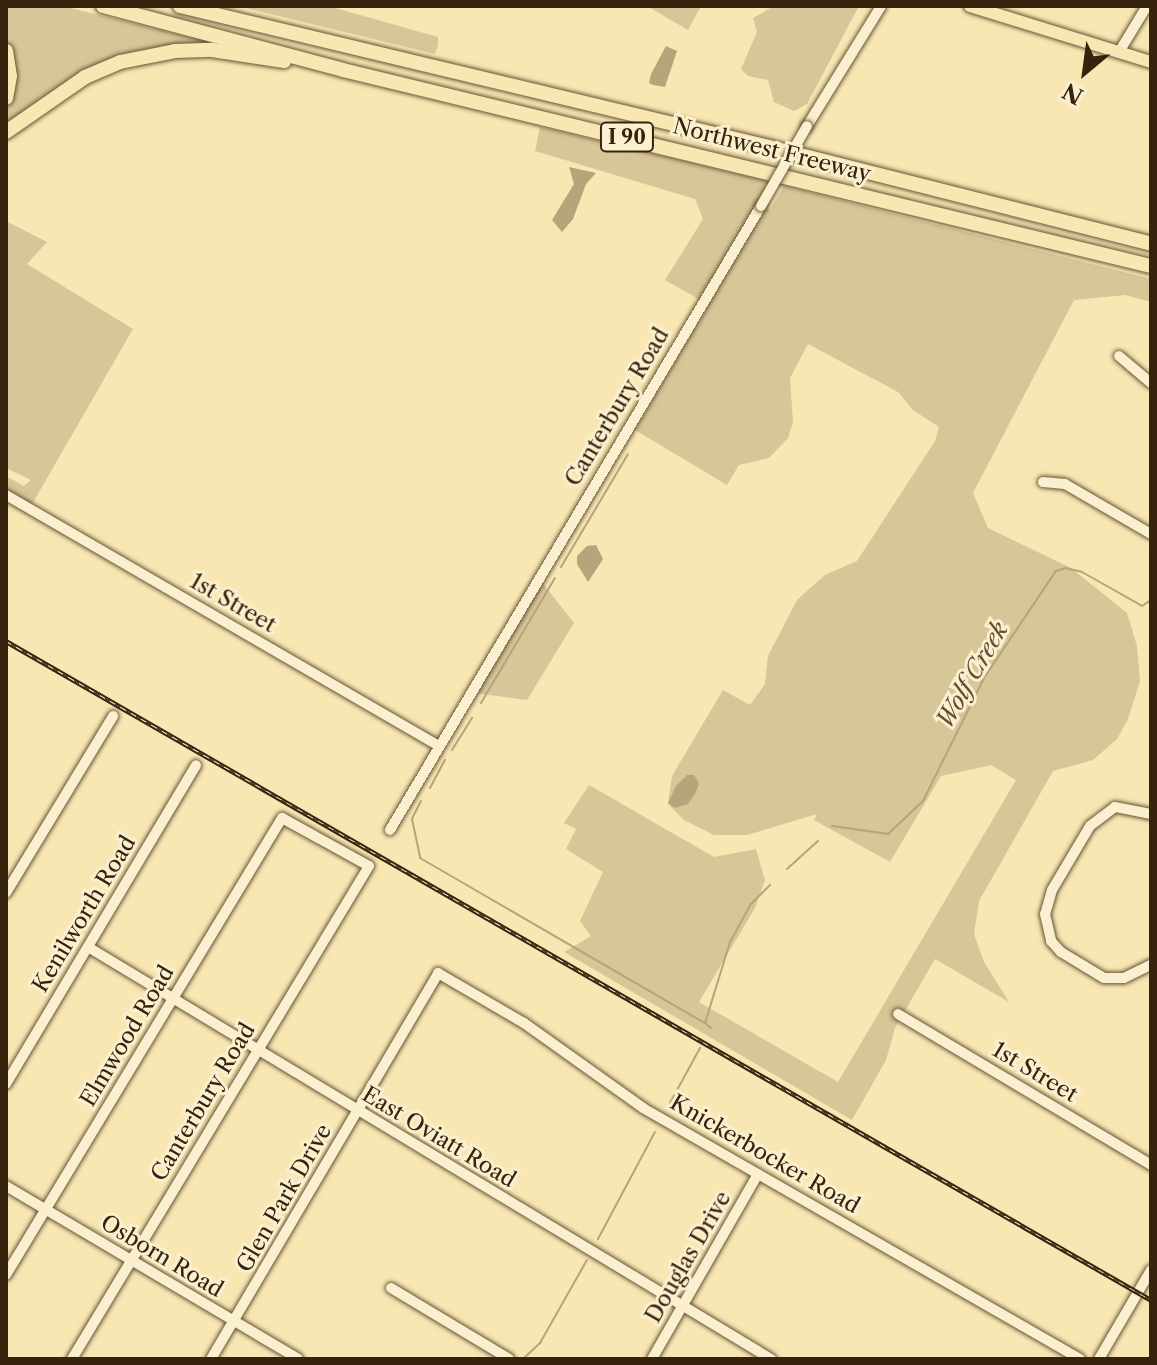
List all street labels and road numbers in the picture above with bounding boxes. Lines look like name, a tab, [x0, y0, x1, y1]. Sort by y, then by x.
street label: Northwest Freeway	[670, 113, 874, 187]
road number: I 90	[599, 121, 655, 153]
street label: Canterbury Road	[559, 323, 675, 491]
street label: 1st Street	[185, 568, 281, 638]
street label: Kenilworth Road	[27, 831, 141, 997]
street label: Elmwood Road	[75, 961, 179, 1111]
street label: Canterbury Road	[145, 1018, 261, 1186]
street label: 1st Street	[988, 1036, 1082, 1108]
street label: East Oviatt Road	[358, 1081, 520, 1193]
street label: Knickerbocker Road	[665, 1089, 865, 1219]
street label: Glen Park Drive	[231, 1119, 337, 1277]
street label: Douglas Drive	[640, 1187, 736, 1327]
street label: Osborn Road	[96, 1209, 228, 1303]

